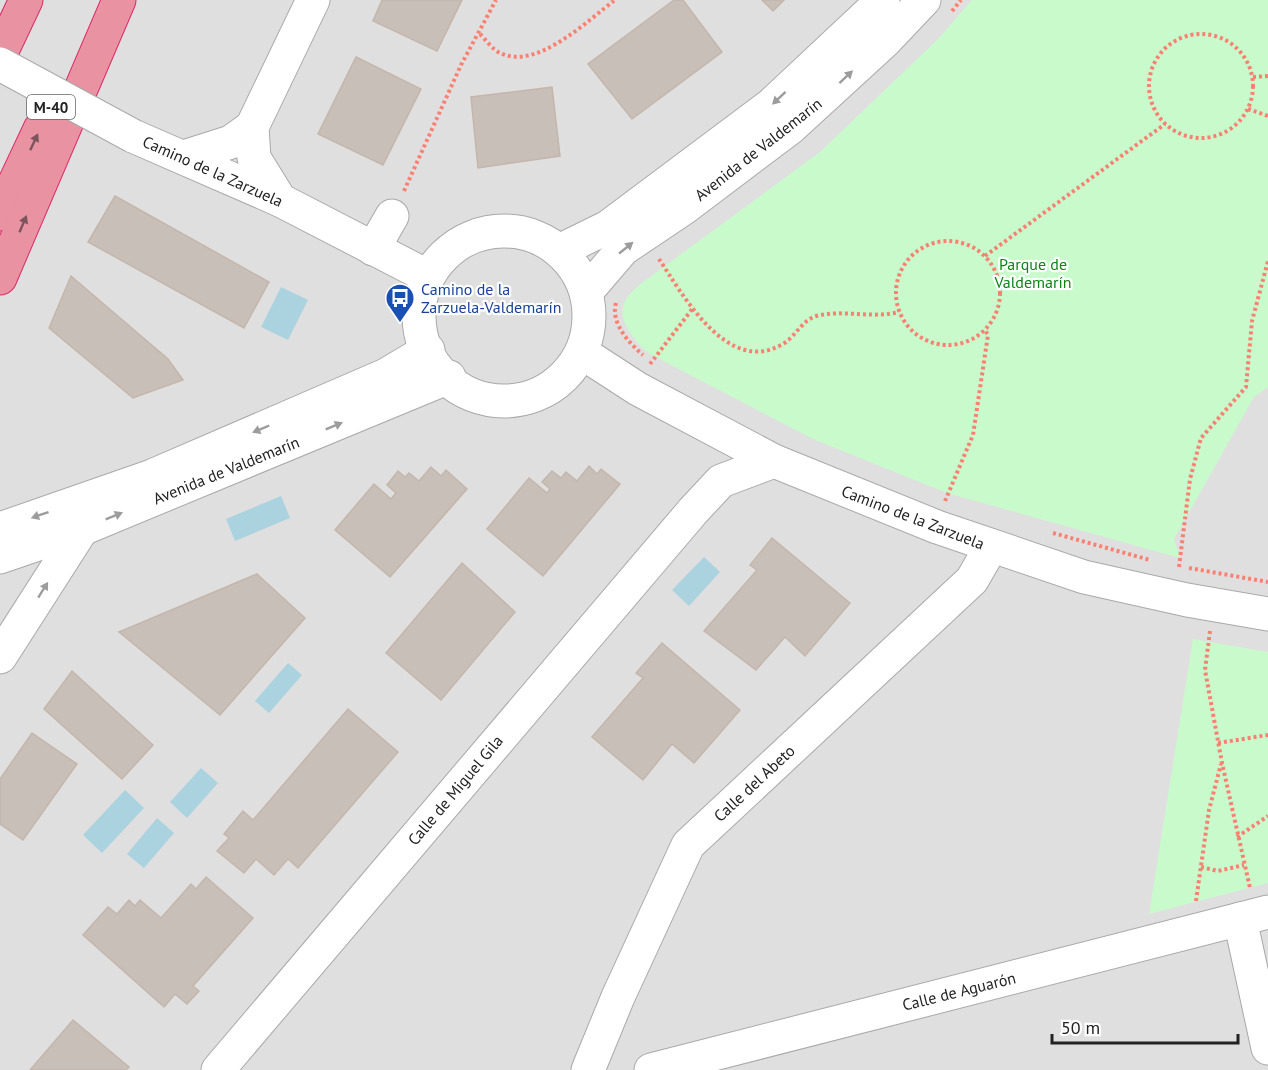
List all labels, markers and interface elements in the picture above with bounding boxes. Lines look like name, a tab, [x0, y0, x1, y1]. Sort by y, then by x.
one-way arrow	[838, 71, 853, 84]
one-way arrow	[772, 91, 787, 104]
street label: Avenida de Valdemarín	[690, 93, 826, 205]
road number: M-40	[27, 95, 75, 119]
street label: Camino de la Zarzuela	[140, 131, 286, 211]
one-way arrow	[30, 134, 39, 151]
one-way arrow	[18, 215, 28, 233]
one-way arrow	[618, 242, 633, 255]
park label: Parque de Valdemarín	[993, 254, 1072, 292]
place label: Camino de la Zarzuela-Valdemarín	[421, 279, 562, 317]
bus stop icon: Camino de la Zarzuela-Valdemarín	[384, 282, 416, 324]
one-way arrow	[325, 421, 343, 431]
one-way arrow	[252, 425, 270, 434]
street label: Avenida de Valdemarín	[150, 432, 302, 508]
street label: Camino de la Zarzuela	[839, 481, 987, 553]
one-way arrow	[31, 510, 49, 520]
one-way arrow	[106, 511, 124, 521]
one-way arrow	[37, 582, 48, 599]
street label: Calle de Miguel Gila	[403, 731, 507, 849]
street label: Calle del Abeto	[709, 740, 799, 826]
street label: Calle de Aguarón	[900, 967, 1018, 1015]
scale bar	[1052, 1007, 1238, 1045]
text: 50 m	[1061, 1016, 1100, 1039]

